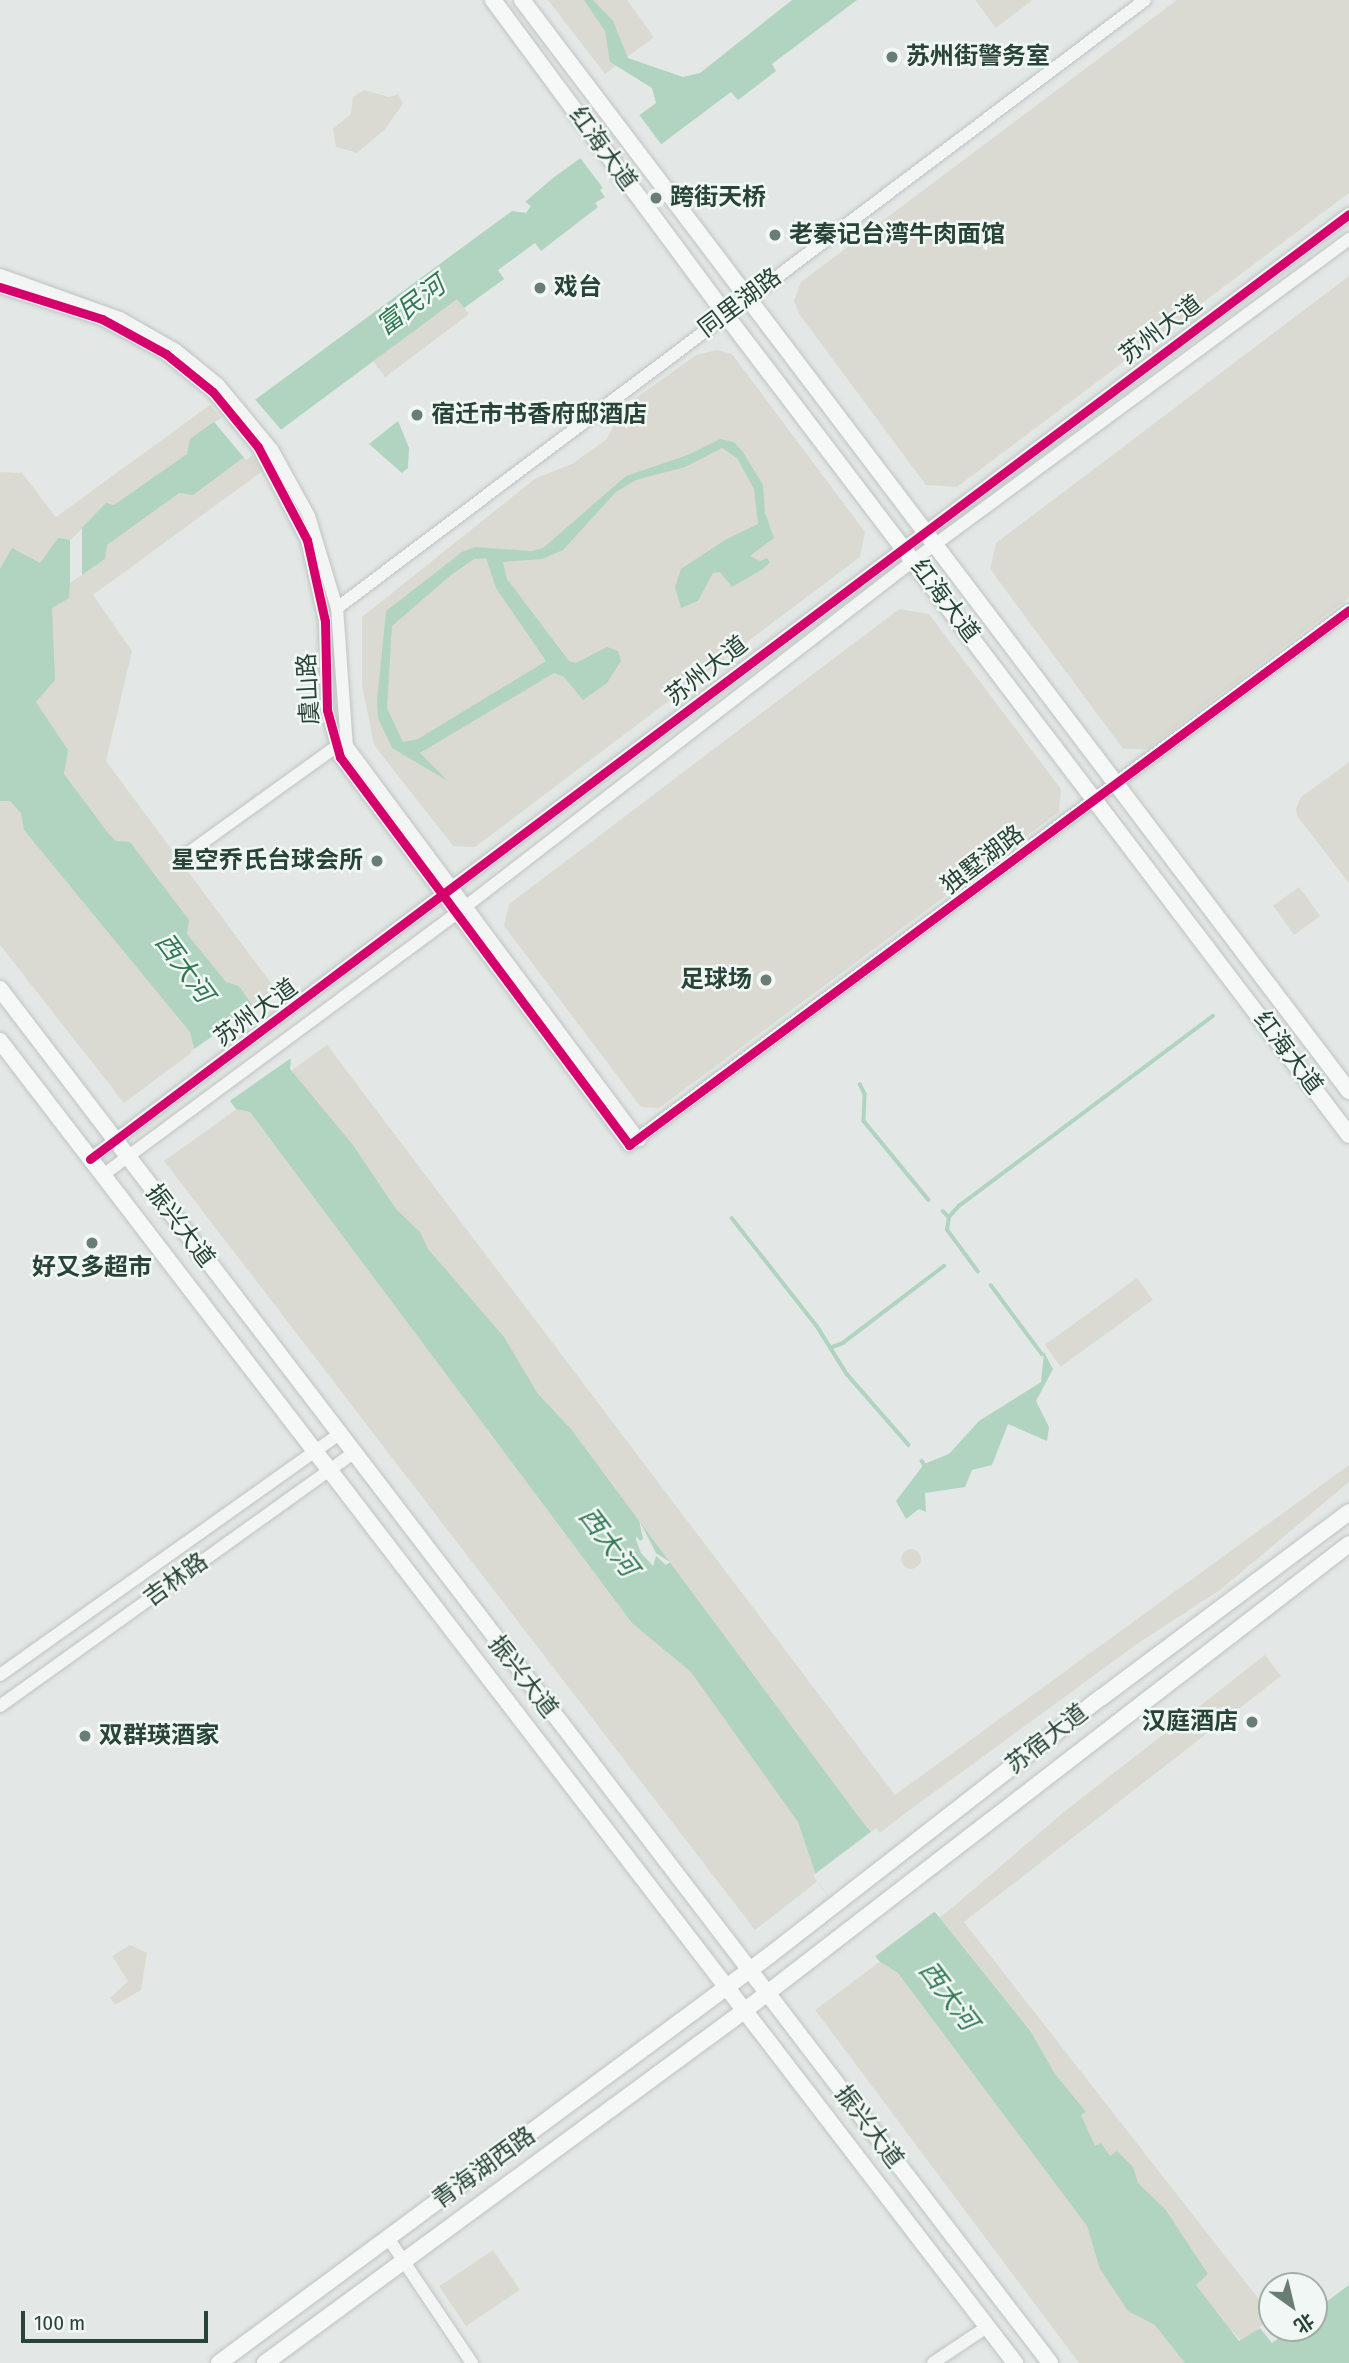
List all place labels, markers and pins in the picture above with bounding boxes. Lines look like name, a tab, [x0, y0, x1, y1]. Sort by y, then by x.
place label: 苏州街警务室	[906, 43, 1050, 71]
marker: 苏州街警务室	[884, 49, 900, 65]
place label: 跨街天桥	[670, 184, 766, 212]
marker: 跨街天桥	[648, 190, 664, 206]
place label: 老秦记台湾牛肉面馆	[789, 221, 1005, 249]
marker: 老秦记台湾牛肉面馆	[767, 227, 783, 243]
place label: 戏台	[554, 274, 602, 302]
marker: 戏台	[532, 280, 548, 296]
place label: 宿迁市书香府邸酒店	[431, 401, 647, 429]
marker: 宿迁市书香府邸酒店	[409, 407, 425, 423]
place label: 星空乔氏台球会所	[171, 847, 363, 875]
marker: 星空乔氏台球会所	[369, 853, 385, 869]
place label: 足球场	[680, 966, 752, 994]
marker: 足球场	[758, 972, 774, 988]
marker: 好又多超市	[84, 1235, 100, 1251]
place label: 好又多超市	[32, 1254, 152, 1282]
place label: 汉庭酒店	[1142, 1708, 1238, 1736]
marker: 汉庭酒店	[1244, 1714, 1260, 1730]
place label: 双群瑛酒家	[99, 1722, 219, 1750]
marker: 双群瑛酒家	[77, 1728, 93, 1744]

